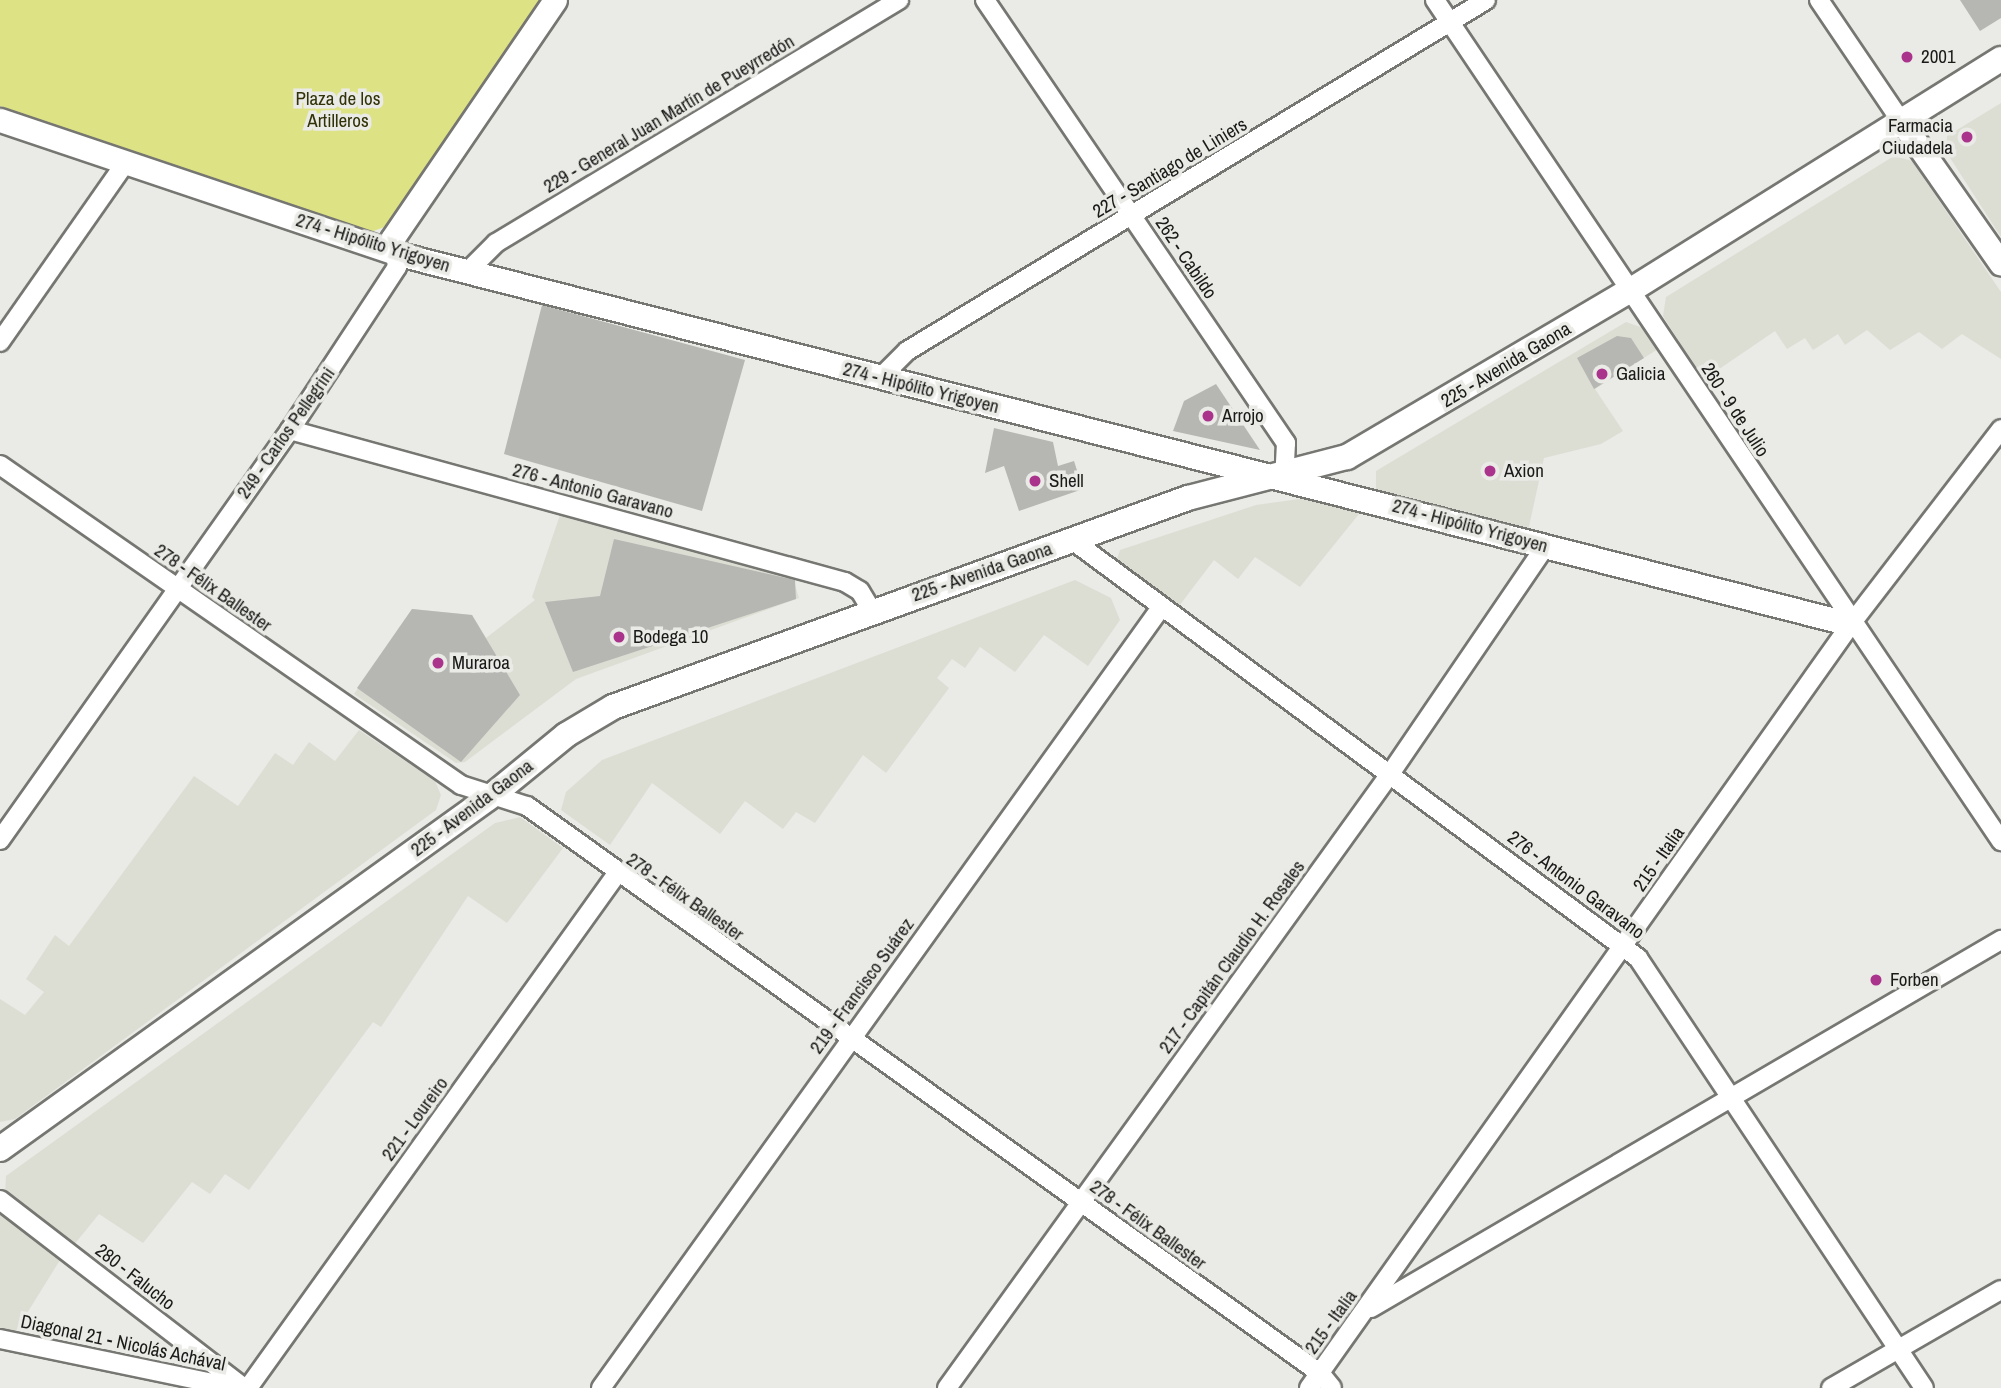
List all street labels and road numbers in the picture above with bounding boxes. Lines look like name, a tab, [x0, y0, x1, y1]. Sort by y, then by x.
street label: 229 - General Juan Martín de Pueyrredón	[540, 30, 798, 198]
street label: 227 - Santiago de Liniers	[1089, 113, 1251, 223]
street label: 274 - Hipólito Yrigoyen	[293, 209, 453, 277]
street label: 262 - Cabildo	[1150, 213, 1222, 303]
street label: 225 - Avenida Gaona	[1437, 317, 1575, 413]
street label: 274 - Hipólito Yrigoyen	[841, 358, 1001, 418]
street label: 260 - 9 de Julio	[1696, 359, 1774, 461]
street label: 249 - Carlos Pellegrini	[232, 363, 340, 503]
street label: 276 - Antonio Garavano	[510, 458, 676, 524]
street label: 274 - Hipólito Yrigoyen	[1390, 494, 1550, 558]
street label: 225 - Avenida Gaona	[908, 537, 1056, 607]
street label: 278 - Félix Ballester	[150, 539, 276, 637]
street label: 225 - Avenida Gaona	[406, 754, 538, 862]
street label: 215 - Italia	[1629, 822, 1689, 896]
street label: 276 - Antonio Garavano	[1503, 826, 1649, 944]
street label: 278 - Félix Ballester	[622, 848, 748, 946]
street label: 217 - Capitán Claudio H. Rosales	[1154, 856, 1310, 1058]
street label: 219 - Francisco Suárez	[805, 914, 919, 1058]
street label: 221 - Loureiro	[377, 1073, 453, 1165]
street label: 278 - Félix Ballester	[1086, 1175, 1210, 1275]
street label: 280 - Falucho	[91, 1239, 179, 1315]
street label: 215 - Italia	[1300, 1286, 1362, 1358]
street label: Diagonal 21 - Nicolás Achával	[18, 1310, 228, 1376]

